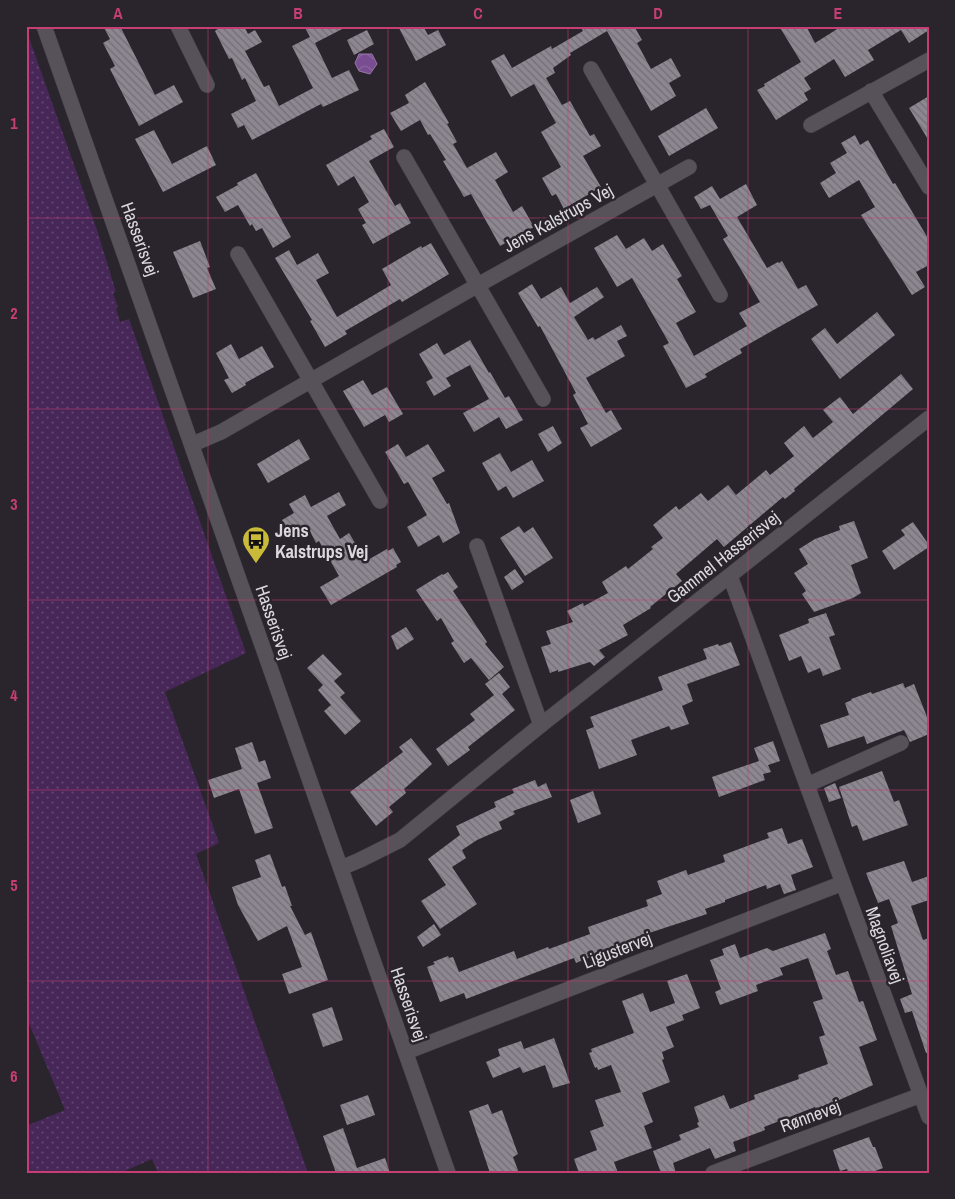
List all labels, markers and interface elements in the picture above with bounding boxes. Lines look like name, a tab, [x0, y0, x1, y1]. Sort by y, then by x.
text: A	[113, 2, 123, 24]
text: B	[293, 2, 303, 24]
text: C	[473, 2, 483, 24]
text: D	[653, 2, 663, 24]
text: E	[834, 2, 843, 24]
text: 1	[10, 112, 18, 134]
street label: Jens Kalstrups Vej	[499, 178, 617, 258]
street label: Hasserisvej	[115, 199, 165, 279]
text: 2	[10, 302, 18, 324]
text: 3	[10, 493, 18, 515]
street label: Gammel Hasserisvej	[661, 505, 785, 609]
place label: Jens Kalstrups Vej	[275, 518, 368, 564]
bus stop icon: Jens Kalstrups Vej	[241, 525, 271, 564]
street label: Hasserisvej	[250, 581, 298, 663]
text: 4	[10, 684, 18, 706]
text: 5	[10, 874, 18, 896]
street label: Magnoliavej	[860, 903, 910, 987]
street label: Ligustervej	[579, 925, 655, 975]
street label: Hasserisvej	[385, 963, 433, 1045]
text: 6	[10, 1065, 18, 1087]
street label: Rønnevej	[776, 1094, 844, 1138]

